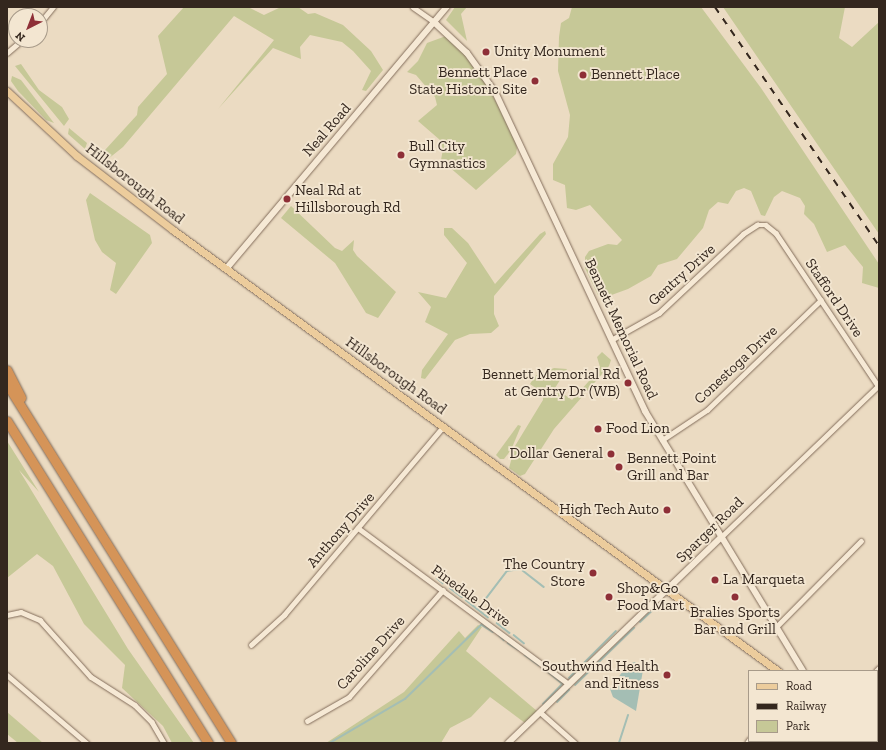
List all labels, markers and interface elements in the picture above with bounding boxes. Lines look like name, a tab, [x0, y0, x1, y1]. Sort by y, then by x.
north arrow	[8, 8, 48, 48]
text: N	[13, 29, 28, 44]
place label: Unity Monument	[494, 43, 606, 61]
marker: Unity Monument	[481, 47, 491, 57]
place label: Bennett Place State Historic Site	[409, 63, 527, 98]
place label: Bennett Place	[591, 66, 680, 84]
marker: Bennett Place	[578, 70, 588, 80]
marker: Bennett Place State Historic Site	[530, 76, 540, 86]
street label: Neal Road	[299, 100, 355, 160]
place label: Bull City Gymnastics	[409, 137, 486, 172]
street label: Hillsborough Road	[82, 140, 188, 228]
marker: Bull City Gymnastics	[396, 150, 406, 160]
place label: Neal Rd at Hillsborough Rd	[295, 181, 401, 216]
marker: Neal Rd at Hillsborough Rd	[282, 194, 292, 204]
street label: Gentry Drive	[645, 240, 719, 310]
street label: Stafford Drive	[801, 255, 867, 341]
street label: Bennett Memorial Road	[581, 256, 661, 402]
street label: Conestoga Drive	[691, 322, 781, 408]
street label: Hillsborough Road	[342, 333, 450, 419]
place label: Bennett Memorial Rd at Gentry Dr (WB)	[482, 365, 620, 400]
marker: Bennett Memorial Rd at Gentry Dr (WB)	[623, 378, 633, 388]
place label: Food Lion	[606, 420, 670, 438]
marker: Food Lion	[593, 424, 603, 434]
place label: Dollar General	[509, 445, 603, 463]
marker: Dollar General	[606, 449, 616, 459]
place label: Bennett Point Grill and Bar	[627, 449, 716, 484]
marker: Bennett Point Grill and Bar	[614, 462, 624, 472]
street label: Anthony Drive	[303, 488, 379, 572]
street label: Sparger Road	[672, 493, 748, 567]
place label: High Tech Auto	[558, 501, 659, 519]
marker: High Tech Auto	[662, 505, 672, 515]
place label: The Country Store	[503, 555, 585, 590]
street label: Pinedale Drive	[428, 561, 514, 631]
marker: The Country Store	[588, 568, 598, 578]
place label: La Marqueta	[723, 571, 805, 589]
marker: La Marqueta	[710, 575, 720, 585]
place label: Shop&Go Food Mart	[617, 579, 684, 614]
marker: Shop&Go Food Mart	[604, 592, 614, 602]
marker: Bralies Sports Bar and Grill	[730, 592, 740, 602]
place label: Bralies Sports Bar and Grill	[690, 603, 780, 638]
street label: Caroline Drive	[333, 612, 409, 694]
place label: Southwind Health and Fitness	[542, 657, 659, 692]
marker: Southwind Health and Fitness	[662, 670, 672, 680]
legend	[748, 670, 878, 742]
text: Road	[786, 679, 812, 693]
text: Railway	[786, 699, 827, 713]
text: Park	[786, 719, 810, 733]

